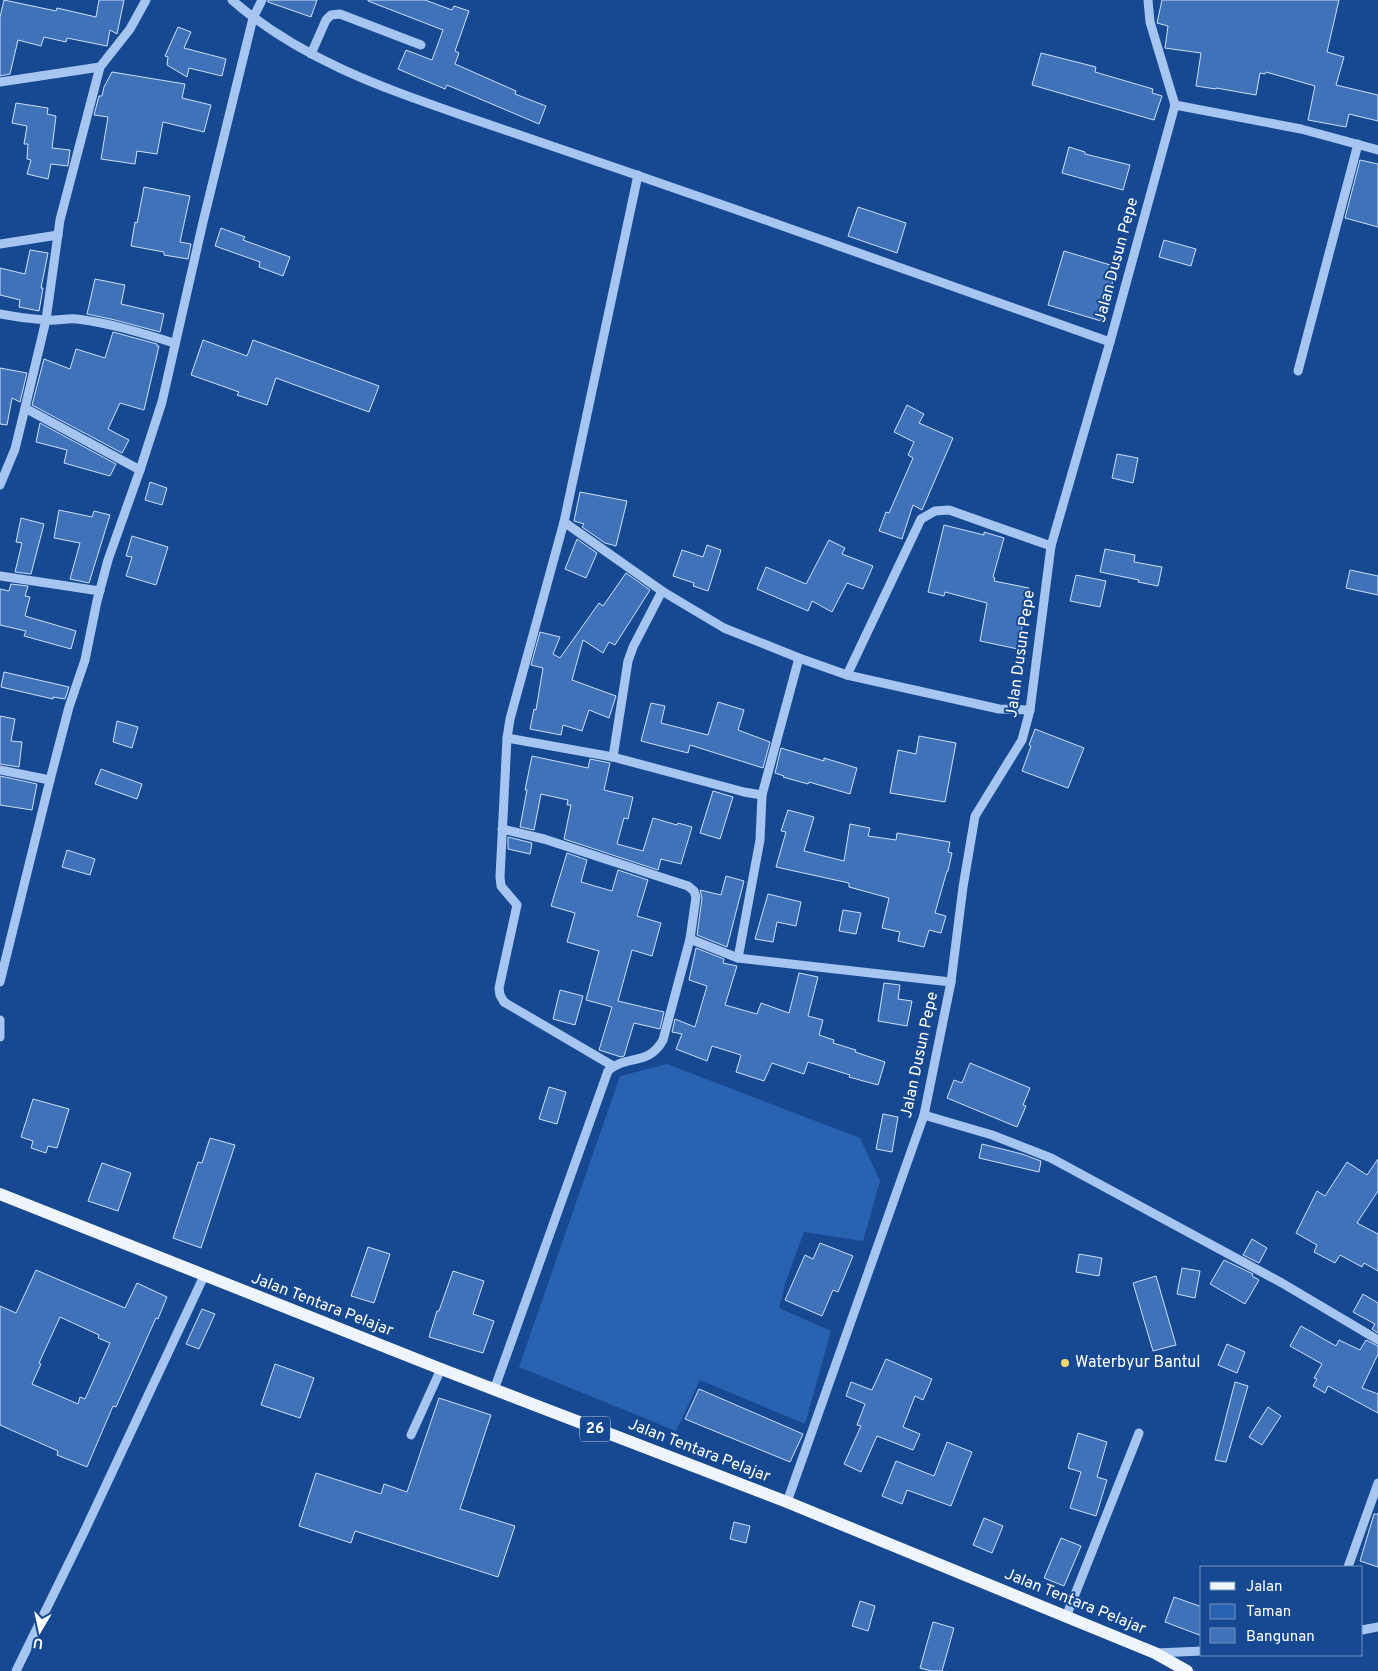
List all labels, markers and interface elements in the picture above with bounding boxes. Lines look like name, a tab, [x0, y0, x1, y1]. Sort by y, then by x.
street label: Jalan Dusun Pepe	[1091, 195, 1143, 325]
street label: Jalan Dusun Pepe	[1002, 589, 1040, 719]
street label: Jalan Dusun Pepe	[897, 990, 943, 1120]
street label: Jalan Tentara Pelajar	[248, 1269, 396, 1341]
place label: Waterbyur Bantul	[1075, 1353, 1200, 1373]
marker: Waterbyur Bantul	[1059, 1357, 1071, 1369]
street label: Jalan Tentara Pelajar	[625, 1415, 773, 1487]
road number: 26	[580, 1416, 610, 1442]
street label: Jalan Tentara Pelajar	[1001, 1564, 1149, 1640]
legend	[1200, 1566, 1363, 1656]
text: Jalan	[1246, 1578, 1283, 1597]
text: Taman	[1246, 1603, 1291, 1622]
north arrow	[15, 1606, 65, 1656]
text: Bangunan	[1246, 1628, 1315, 1647]
text: U	[32, 1633, 44, 1652]

